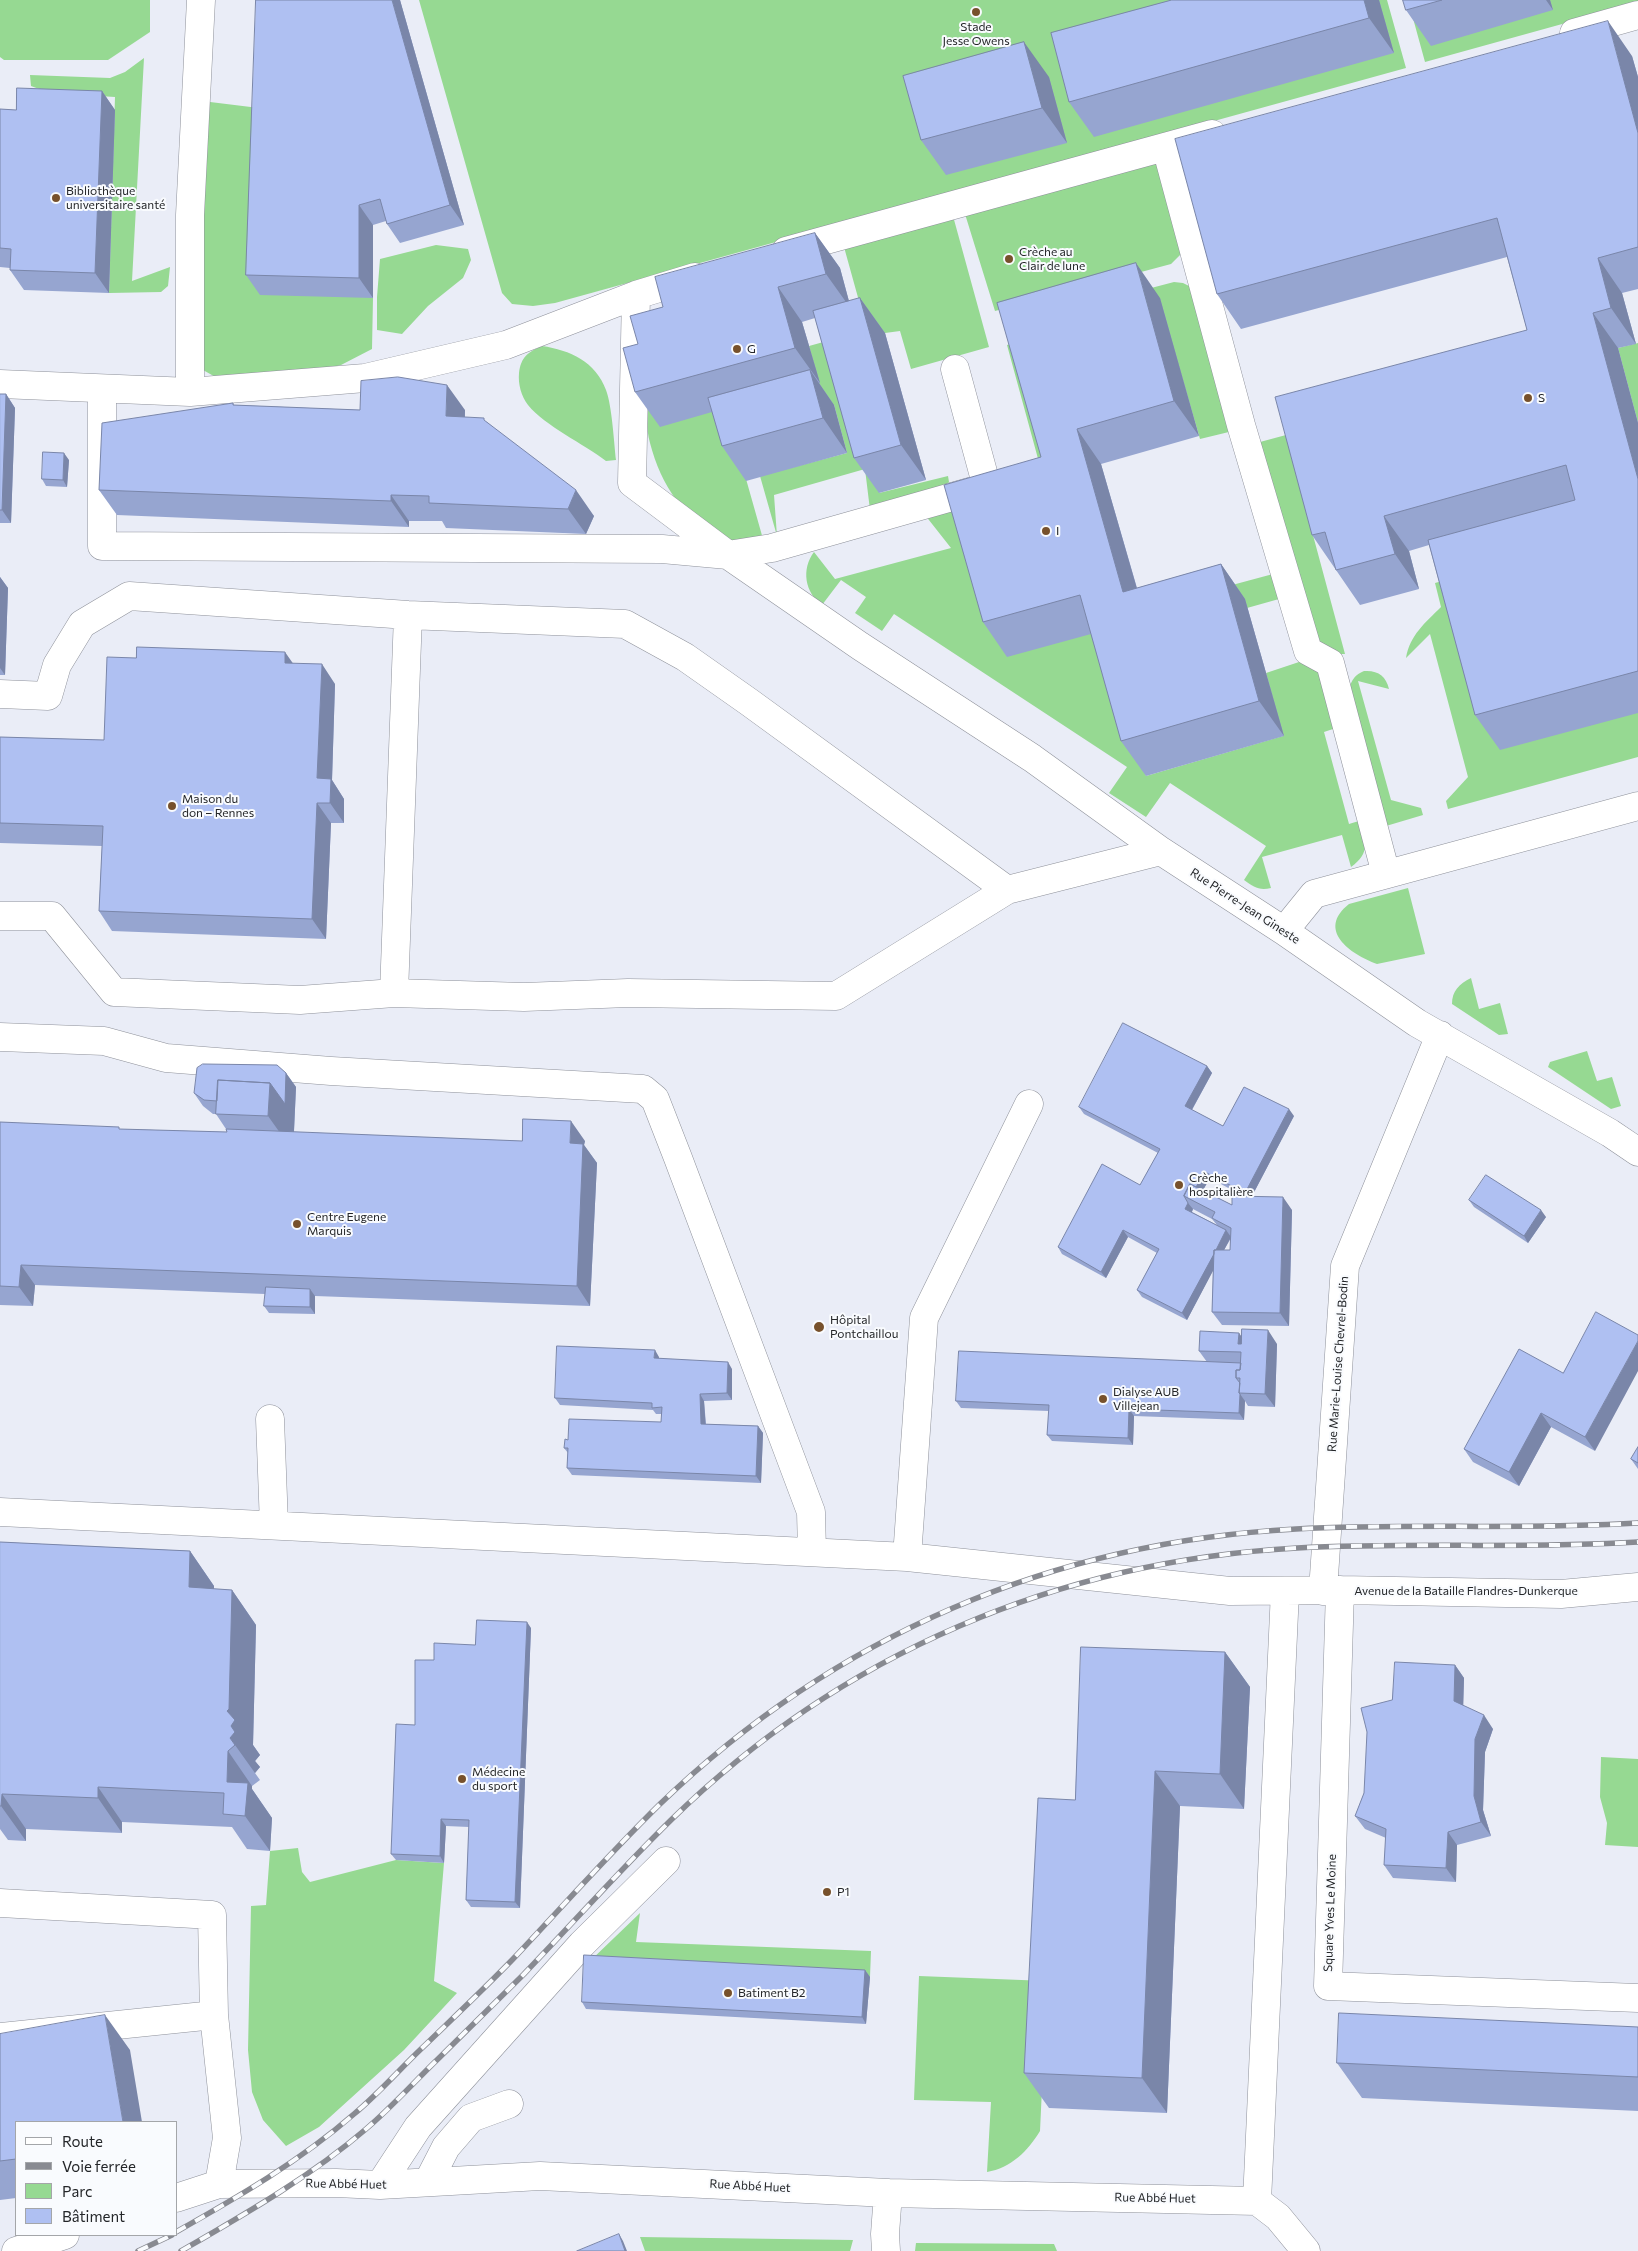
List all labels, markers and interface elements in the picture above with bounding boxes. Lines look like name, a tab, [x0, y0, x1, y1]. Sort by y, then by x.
marker: Stade Jesse Owens	[970, 6, 982, 18]
place label: Stade Jesse Owens	[942, 20, 1010, 48]
place label: Bibliothèque universitaire santé	[66, 184, 165, 212]
marker: Bibliothèque universitaire santé	[50, 192, 62, 204]
place label: Crèche au Clair de lune	[1019, 245, 1085, 273]
marker: Crèche au Clair de lune	[1003, 253, 1015, 265]
place label: G	[747, 342, 756, 356]
marker: G	[731, 343, 743, 355]
place label: S	[1538, 391, 1545, 405]
marker: S	[1522, 392, 1534, 404]
place label: I	[1056, 524, 1059, 538]
marker: I	[1040, 525, 1052, 537]
place label: Maison du don – Rennes	[182, 792, 254, 820]
marker: Maison du don – Rennes	[166, 800, 178, 812]
street label: Rue Pierre-Jean Gineste	[1187, 865, 1303, 947]
place label: Crèche hospitalière	[1189, 1171, 1253, 1199]
marker: Crèche hospitalière	[1173, 1179, 1185, 1191]
place label: Centre Eugene Marquis	[307, 1210, 386, 1238]
marker: Centre Eugene Marquis	[291, 1218, 303, 1230]
street label: Rue Marie-Louise Chevrel-Bodin	[1325, 1276, 1351, 1452]
place label: Hôpital Pontchaillou	[830, 1313, 898, 1341]
marker: Hôpital Pontchaillou	[812, 1320, 826, 1334]
place label: Dialyse AUB Villejean	[1113, 1385, 1179, 1413]
marker: Dialyse AUB Villejean	[1097, 1393, 1109, 1405]
street label: Avenue de la Bataille Flandres-Dunkerque	[1354, 1584, 1578, 1598]
place label: Médecine du sport	[472, 1765, 525, 1793]
marker: Médecine du sport	[456, 1773, 468, 1785]
street label: Square Yves Le Moine	[1321, 1854, 1339, 1972]
place label: P1	[837, 1885, 850, 1899]
marker: P1	[821, 1886, 833, 1898]
place label: Batiment B2	[738, 1986, 805, 2000]
marker: Batiment B2	[722, 1987, 734, 1999]
legend	[15, 2121, 178, 2236]
text: Route	[62, 2132, 103, 2150]
text: Voie ferrée	[62, 2157, 136, 2175]
street label: Rue Abbé Huet	[305, 2176, 387, 2192]
street label: Rue Abbé Huet	[709, 2177, 791, 2195]
text: Parc	[62, 2182, 92, 2200]
street label: Rue Abbé Huet	[1114, 2190, 1196, 2206]
text: Bâtiment	[62, 2207, 125, 2225]

